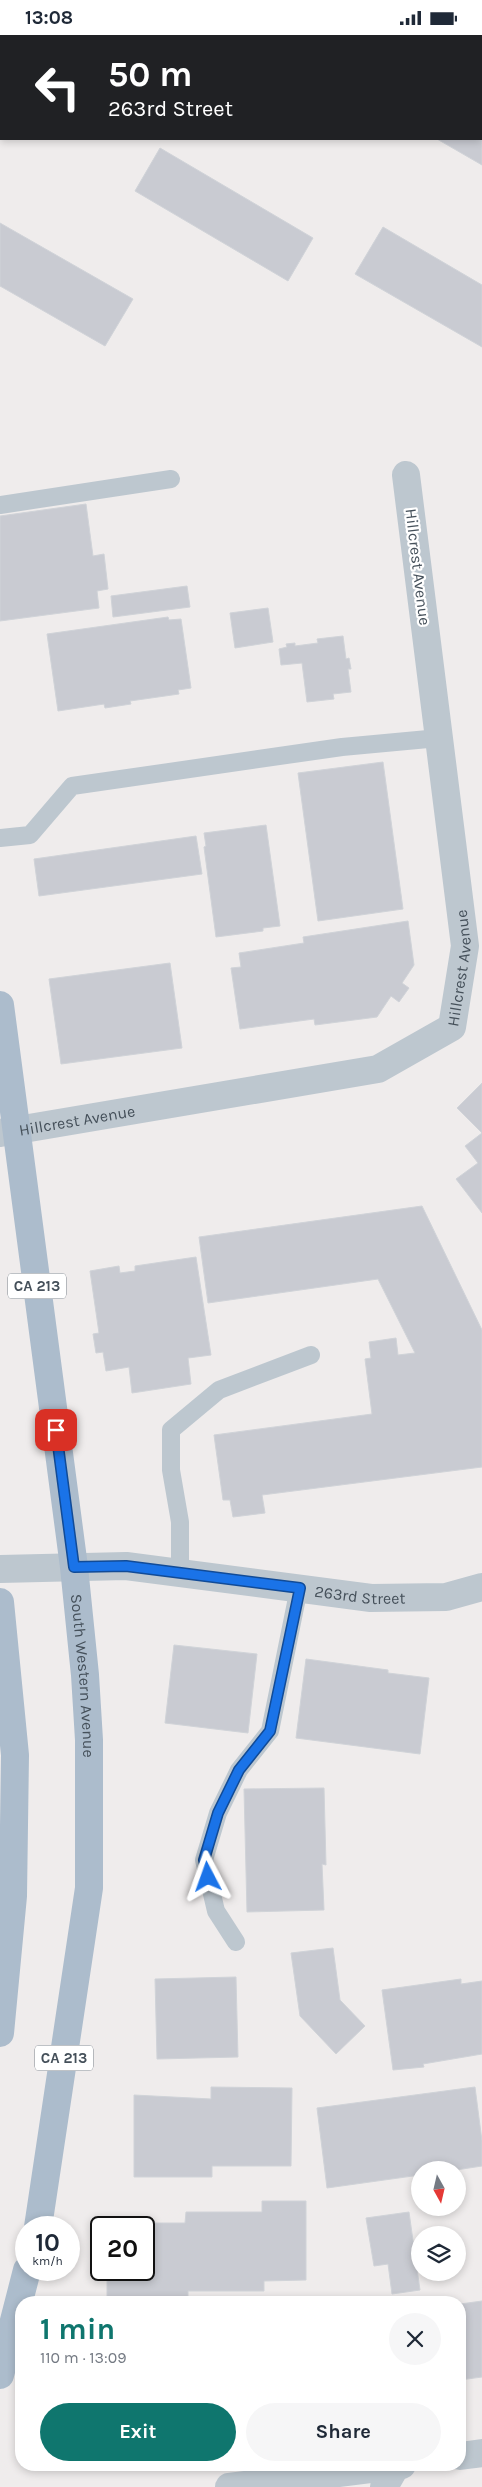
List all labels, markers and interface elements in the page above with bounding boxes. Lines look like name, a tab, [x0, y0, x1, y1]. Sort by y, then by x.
text: 13:08	[25, 7, 73, 29]
text: 50 m	[108, 54, 193, 95]
icon: left	[25, 55, 90, 120]
text: 263rd Street	[108, 96, 233, 122]
street label: Hillcrest Avenue	[401, 507, 435, 627]
street label: Hillcrest Avenue	[443, 909, 474, 1028]
street label: Hillcrest Avenue	[17, 1101, 137, 1139]
road number: CA 213	[8, 1273, 66, 1299]
pin	[35, 1409, 77, 1451]
icon: arrive	[42, 1416, 70, 1444]
street label: 263rd Street	[314, 1581, 405, 1607]
street label: South Western Avenue	[67, 1593, 99, 1758]
position arrow	[181, 1850, 233, 1902]
road number: CA 213	[35, 2045, 93, 2071]
north arrow	[411, 2161, 466, 2216]
map controls	[411, 2161, 466, 2281]
speed limit sign: 20	[90, 2216, 155, 2281]
button: layers	[411, 2226, 466, 2281]
text: 10	[35, 2228, 60, 2257]
text: km/h	[32, 2254, 63, 2268]
text: 1 min	[40, 2311, 115, 2347]
button: close	[389, 2313, 441, 2365]
text: 110 m · 13:09	[40, 2348, 127, 2367]
button: Exit	[40, 2403, 236, 2461]
button: Share	[246, 2403, 441, 2461]

